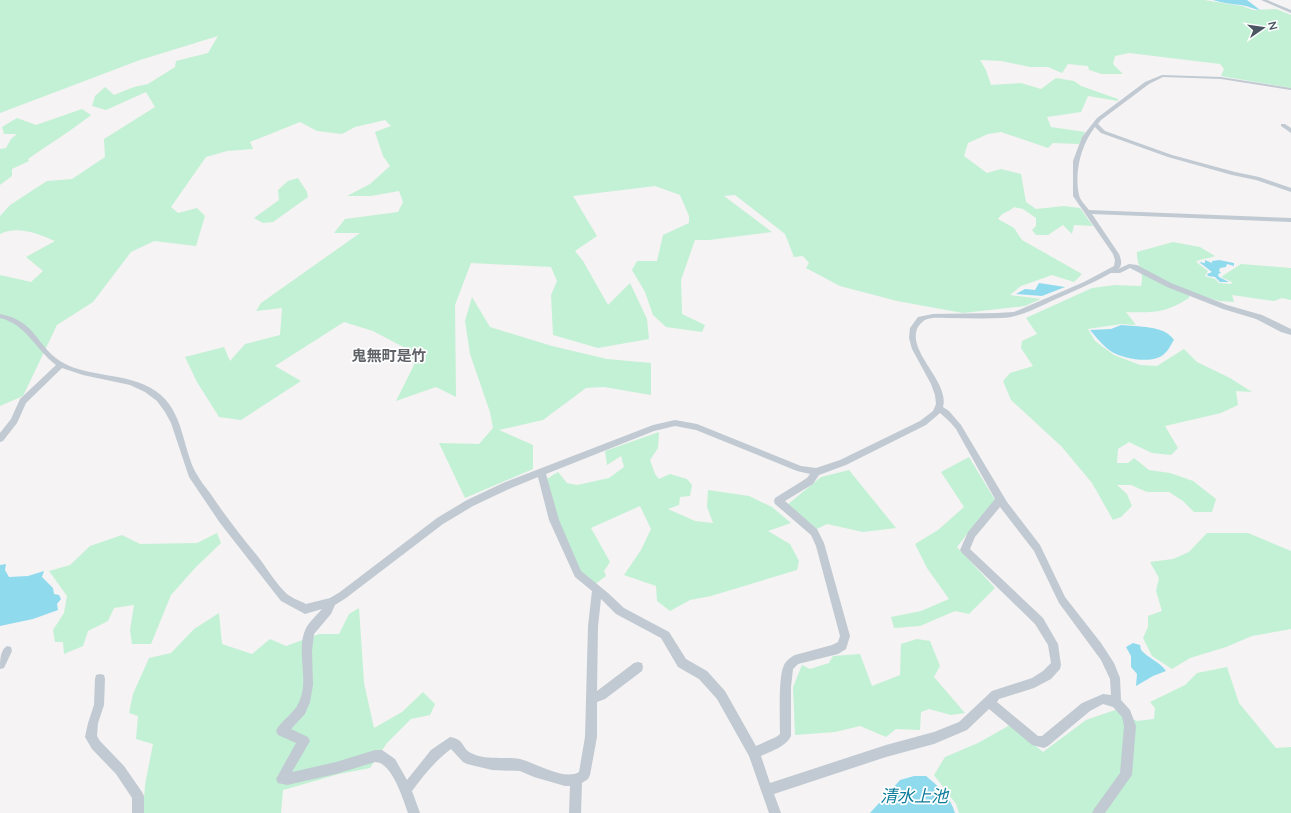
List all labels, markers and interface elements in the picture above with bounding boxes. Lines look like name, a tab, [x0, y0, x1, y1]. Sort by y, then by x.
north arrow	[1243, 8, 1283, 48]
text: N	[1266, 20, 1281, 31]
district label: 鬼無町是竹	[351, 346, 427, 364]
water label: 清水上池	[880, 785, 950, 806]

